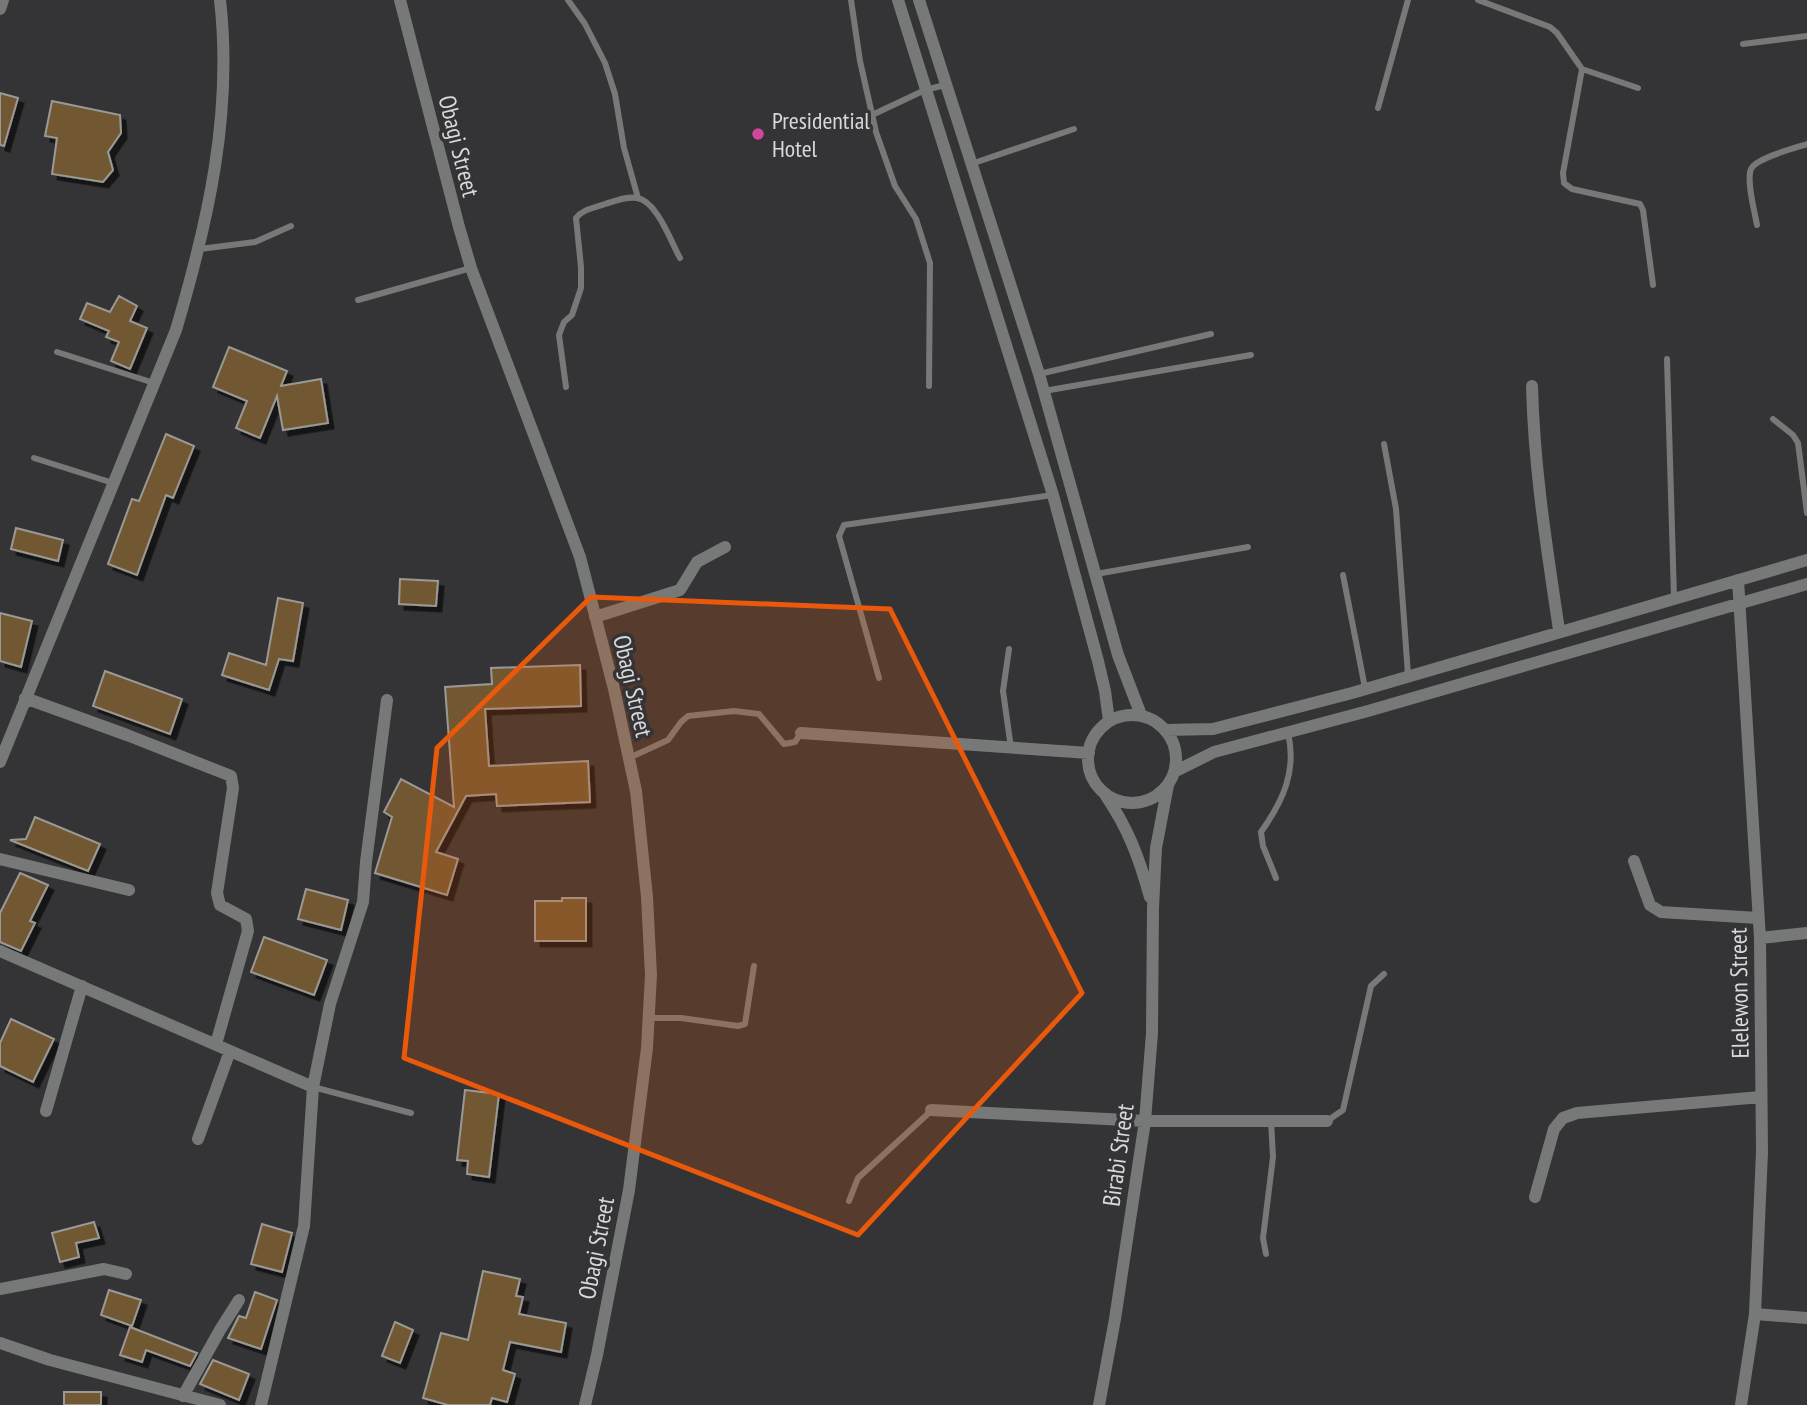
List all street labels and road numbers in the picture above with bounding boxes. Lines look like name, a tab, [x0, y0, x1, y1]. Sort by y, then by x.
street label: Obagi Street	[431, 92, 487, 200]
street label: Obagi Street	[606, 632, 660, 740]
street label: Elelewon Street	[1722, 927, 1756, 1059]
street label: Birabi Street	[1095, 1101, 1141, 1208]
street label: Obagi Street	[571, 1194, 621, 1302]

